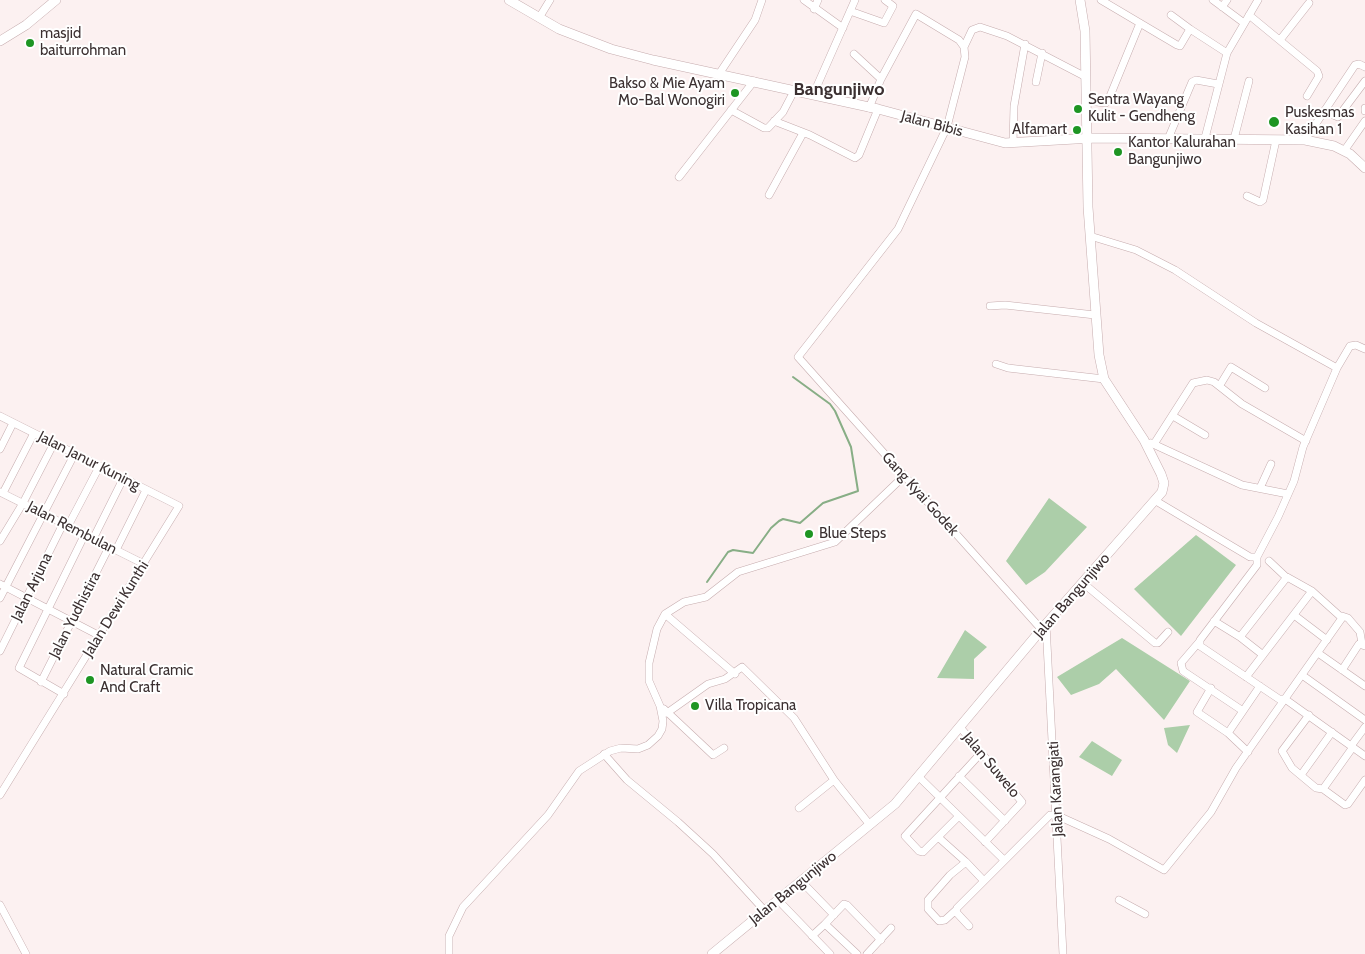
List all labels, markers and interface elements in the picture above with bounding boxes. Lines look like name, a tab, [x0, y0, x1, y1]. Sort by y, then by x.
place label: masjid baiturrohman	[40, 25, 126, 60]
marker: masjid baiturrohman	[24, 37, 36, 49]
place label: Bakso & Mie Ayam Mo-Bal Wonogiri	[609, 75, 725, 110]
district label: Bangunjiwo	[794, 79, 884, 101]
marker: Bakso & Mie Ayam Mo-Bal Wonogiri	[729, 87, 741, 99]
place label: Sentra Wayang Kulit - Gendheng	[1088, 91, 1195, 126]
marker: Sentra Wayang Kulit - Gendheng	[1072, 103, 1084, 115]
place label: Puskesmas Kasihan 1	[1285, 104, 1354, 139]
street label: Jalan Bibis	[899, 107, 965, 141]
marker: Puskesmas Kasihan 1	[1267, 115, 1281, 129]
place label: Alfamart	[1012, 121, 1067, 139]
marker: Alfamart	[1071, 124, 1083, 136]
place label: Kantor Kalurahan Bangunjiwo	[1128, 134, 1236, 169]
marker: Kantor Kalurahan Bangunjiwo	[1112, 146, 1124, 158]
street label: Jalan Janur Kuning	[35, 428, 143, 494]
street label: Gang Kyai Godek	[878, 448, 962, 540]
street label: Jalan Rembulan	[24, 498, 120, 558]
place label: Blue Steps	[819, 525, 886, 543]
marker: Blue Steps	[803, 528, 815, 540]
street label: Jalan Arjuna	[8, 550, 56, 624]
street label: Jalan Bangunjiwo	[1030, 550, 1114, 642]
street label: Jalan Dewi Kunthi	[79, 558, 153, 660]
street label: Jalan Yudhistira	[45, 569, 105, 661]
place label: Natural Cramic And Craft	[100, 662, 193, 697]
marker: Natural Cramic And Craft	[84, 674, 96, 686]
place label: Villa Tropicana	[705, 697, 796, 715]
marker: Villa Tropicana	[689, 700, 701, 712]
street label: Jalan Suwelo	[958, 729, 1024, 801]
street label: Jalan Karangjati	[1045, 741, 1067, 837]
street label: Jalan Bangunjiwo	[746, 847, 840, 929]

